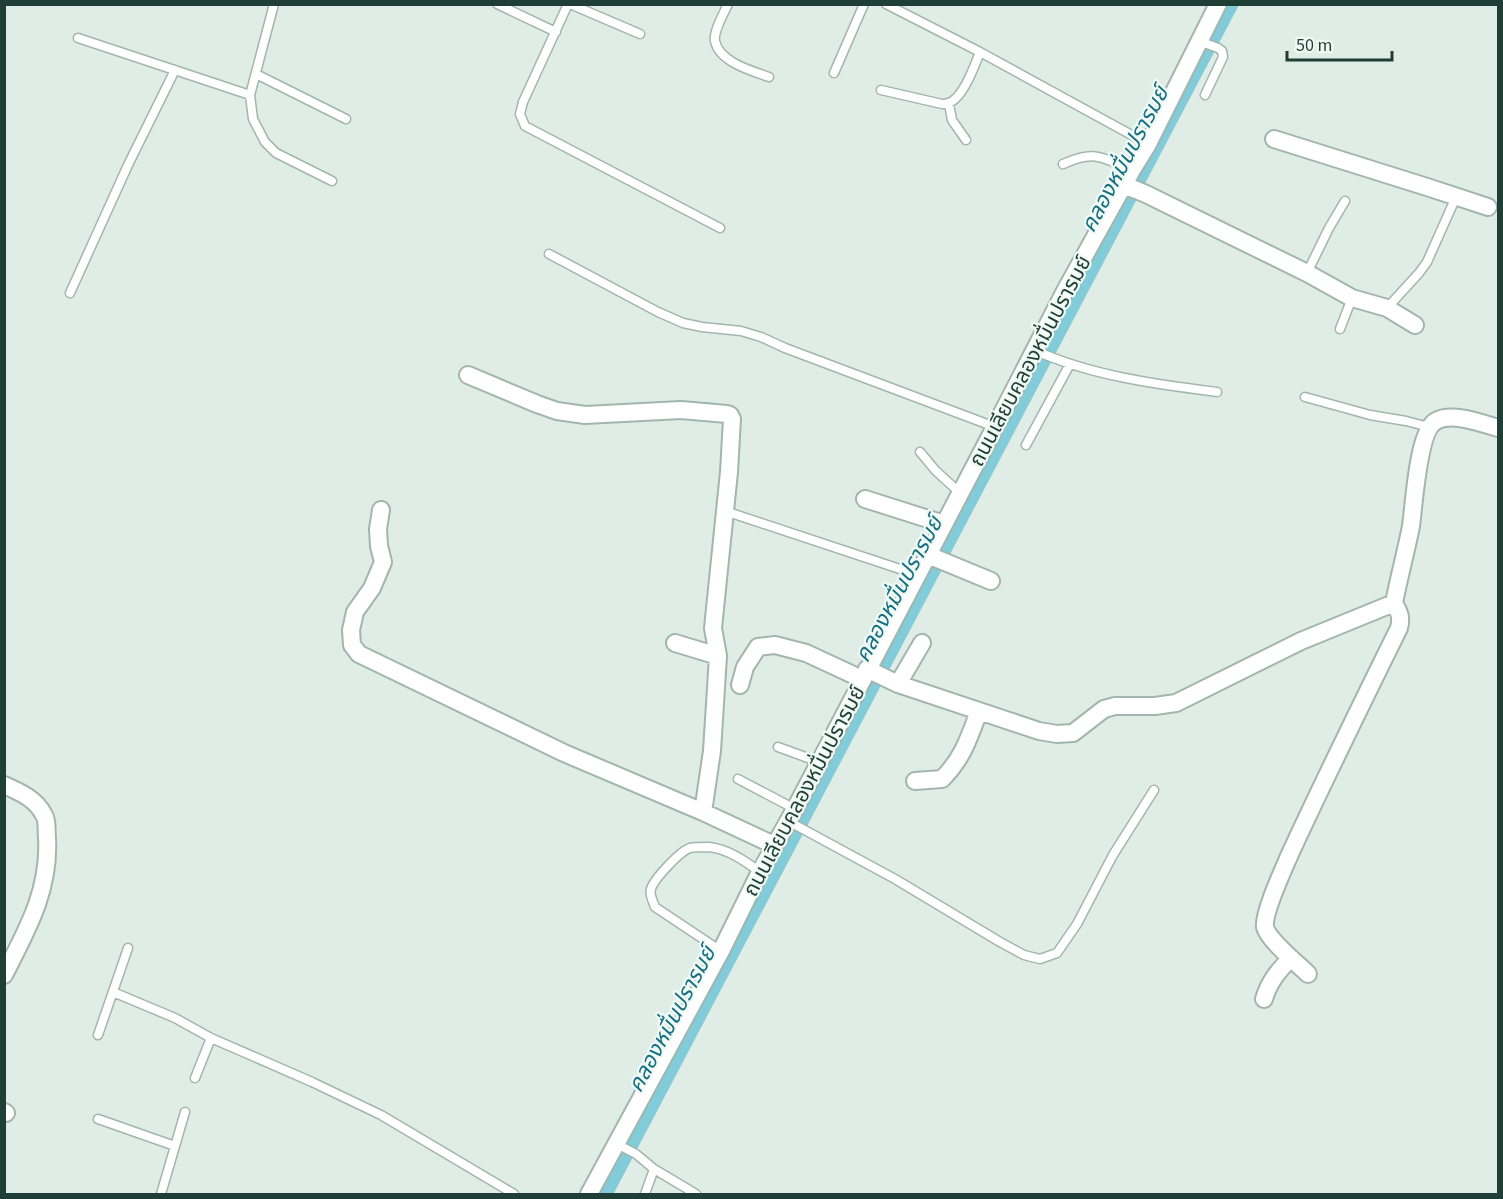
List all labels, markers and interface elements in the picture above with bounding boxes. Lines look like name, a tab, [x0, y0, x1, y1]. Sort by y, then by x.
scale bar	[1287, 24, 1392, 62]
text: 50 m	[1296, 33, 1332, 58]
water label: คลองหมื่นปรารมย์	[1073, 77, 1179, 238]
street label: ถนนเลียบคลองหมื่นปรารมย์	[962, 250, 1098, 472]
water label: คลองหมื่นปรารมย์	[847, 507, 953, 668]
street label: ถนนเลียบคลองหมื่นปรารมย์	[736, 680, 872, 902]
water label: คลองหมื่นปรารมย์	[620, 937, 726, 1098]

